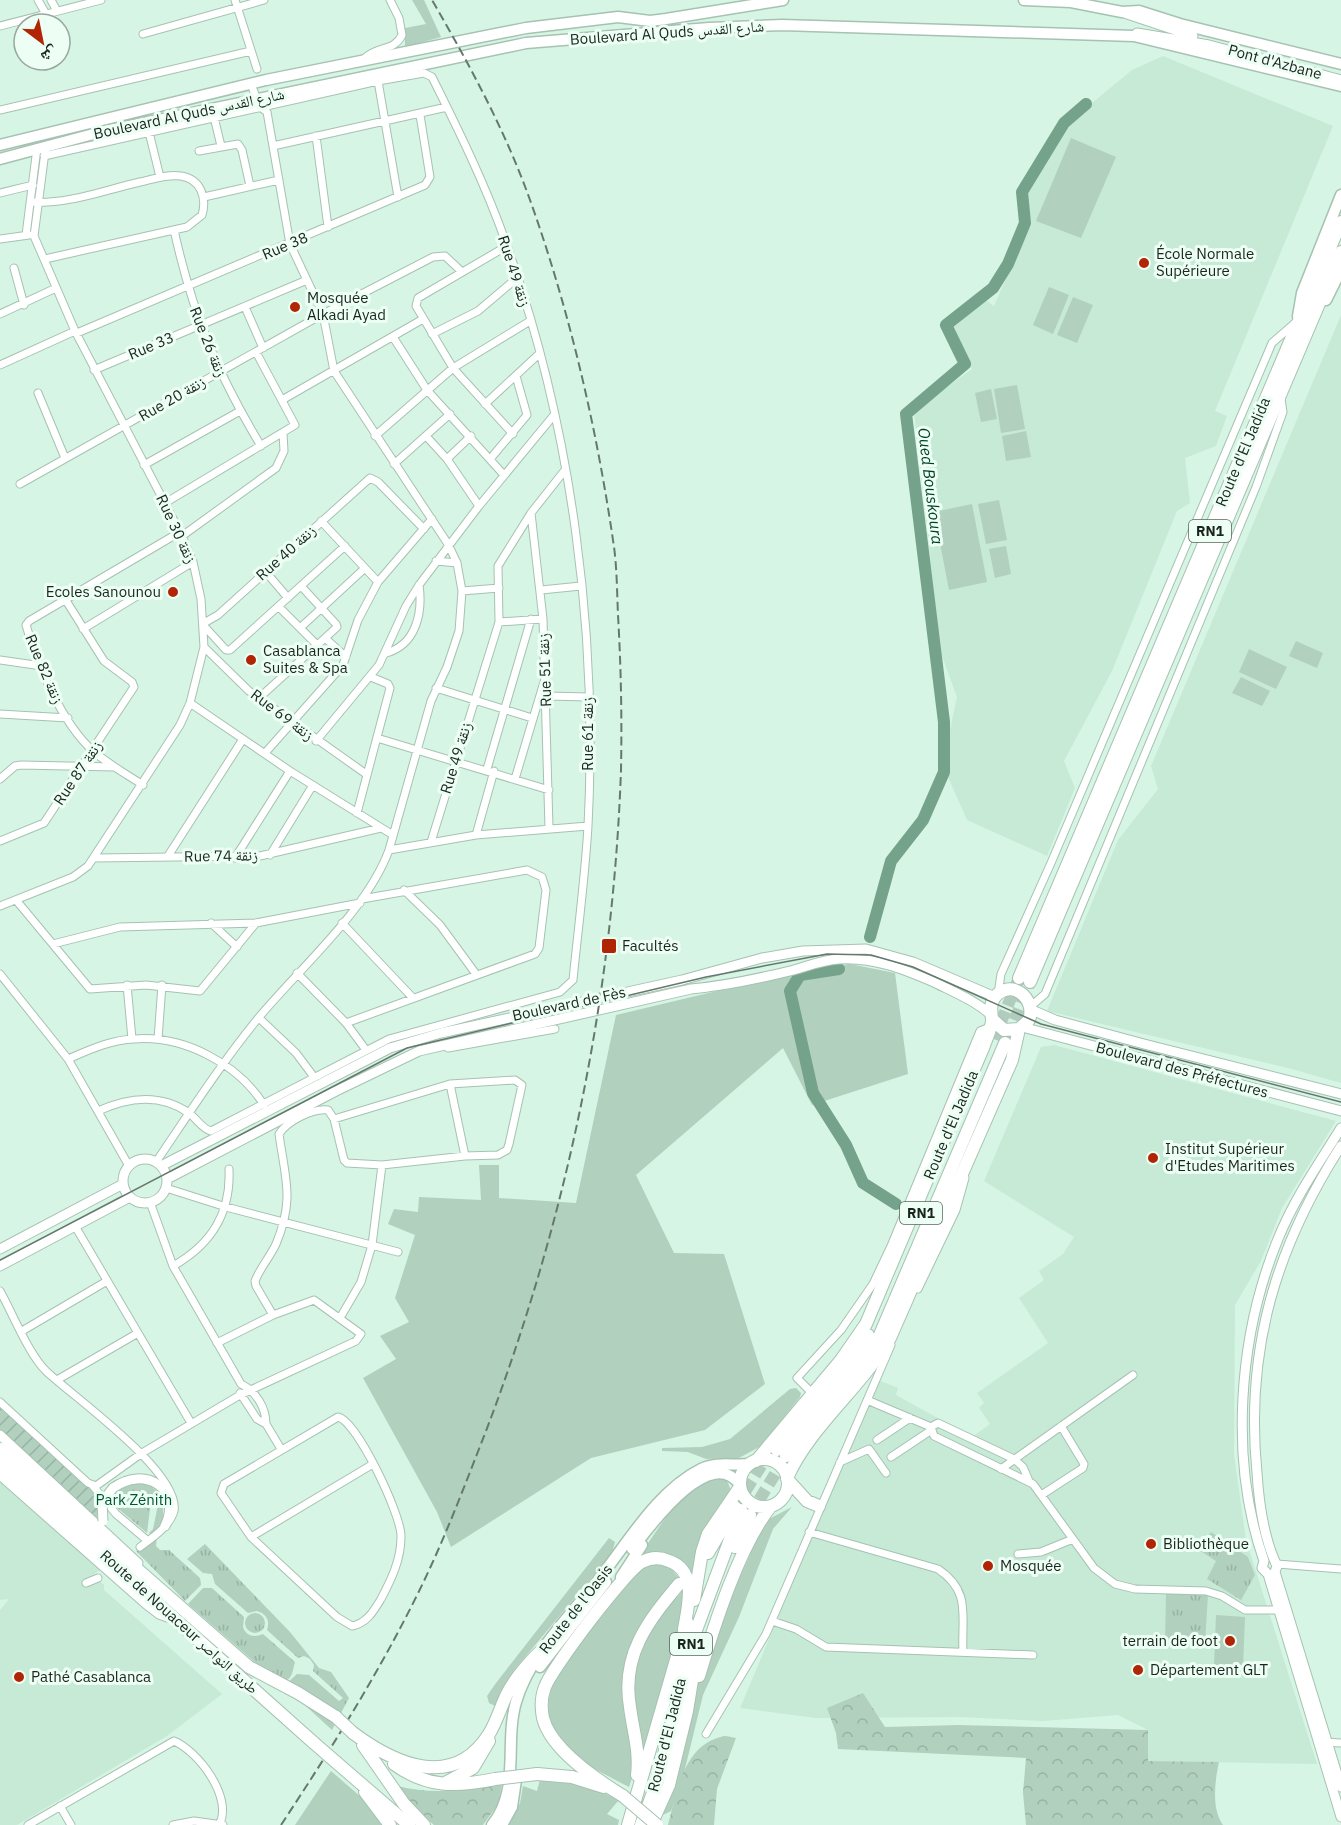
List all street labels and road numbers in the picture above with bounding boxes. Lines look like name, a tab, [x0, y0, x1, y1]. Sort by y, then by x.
street label: Boulevard Al Quds شارع القدس	[569, 16, 765, 50]
street label: Pont d'Azbane	[1226, 40, 1324, 83]
street label: Boulevard Al Quds شارع القدس	[92, 84, 286, 144]
street label: Rue 38	[259, 227, 311, 264]
street label: Rue 49 زنقة	[494, 233, 535, 309]
street label: Rue 26 زنقة	[186, 304, 231, 380]
street label: Rue 33	[125, 327, 177, 364]
street label: Rue 20 زنقة	[135, 372, 209, 425]
street label: Route d'El Jadida	[1211, 394, 1274, 509]
street label: Rue 30 زنقة	[152, 491, 201, 566]
road number: RN1	[1189, 520, 1231, 542]
street label: Rue 40 زنقة	[252, 521, 320, 584]
street label: Rue 82 زنقة	[21, 631, 68, 707]
street label: Rue 51 زنقة	[534, 633, 555, 707]
street label: Rue 69 زنقة	[247, 685, 318, 745]
street label: Rue 61 زنقة	[578, 697, 597, 771]
street label: Rue 49 زنقة	[436, 720, 475, 796]
street label: Rue 87 زنقة	[49, 737, 106, 809]
street label: Rue 74 زنقة	[184, 845, 258, 866]
street label: Boulevard de Fès	[510, 982, 628, 1025]
street label: Boulevard des Préfectures	[1094, 1037, 1270, 1102]
street label: Route d'El Jadida	[919, 1067, 982, 1182]
road number: RN1	[900, 1202, 942, 1224]
street label: Route de Nouaceur طريق النواصر	[96, 1546, 262, 1699]
street label: Route de l'Oasis	[535, 1560, 616, 1657]
road number: RN1	[670, 1633, 712, 1655]
street label: Route d'El Jadida	[643, 1676, 690, 1794]

